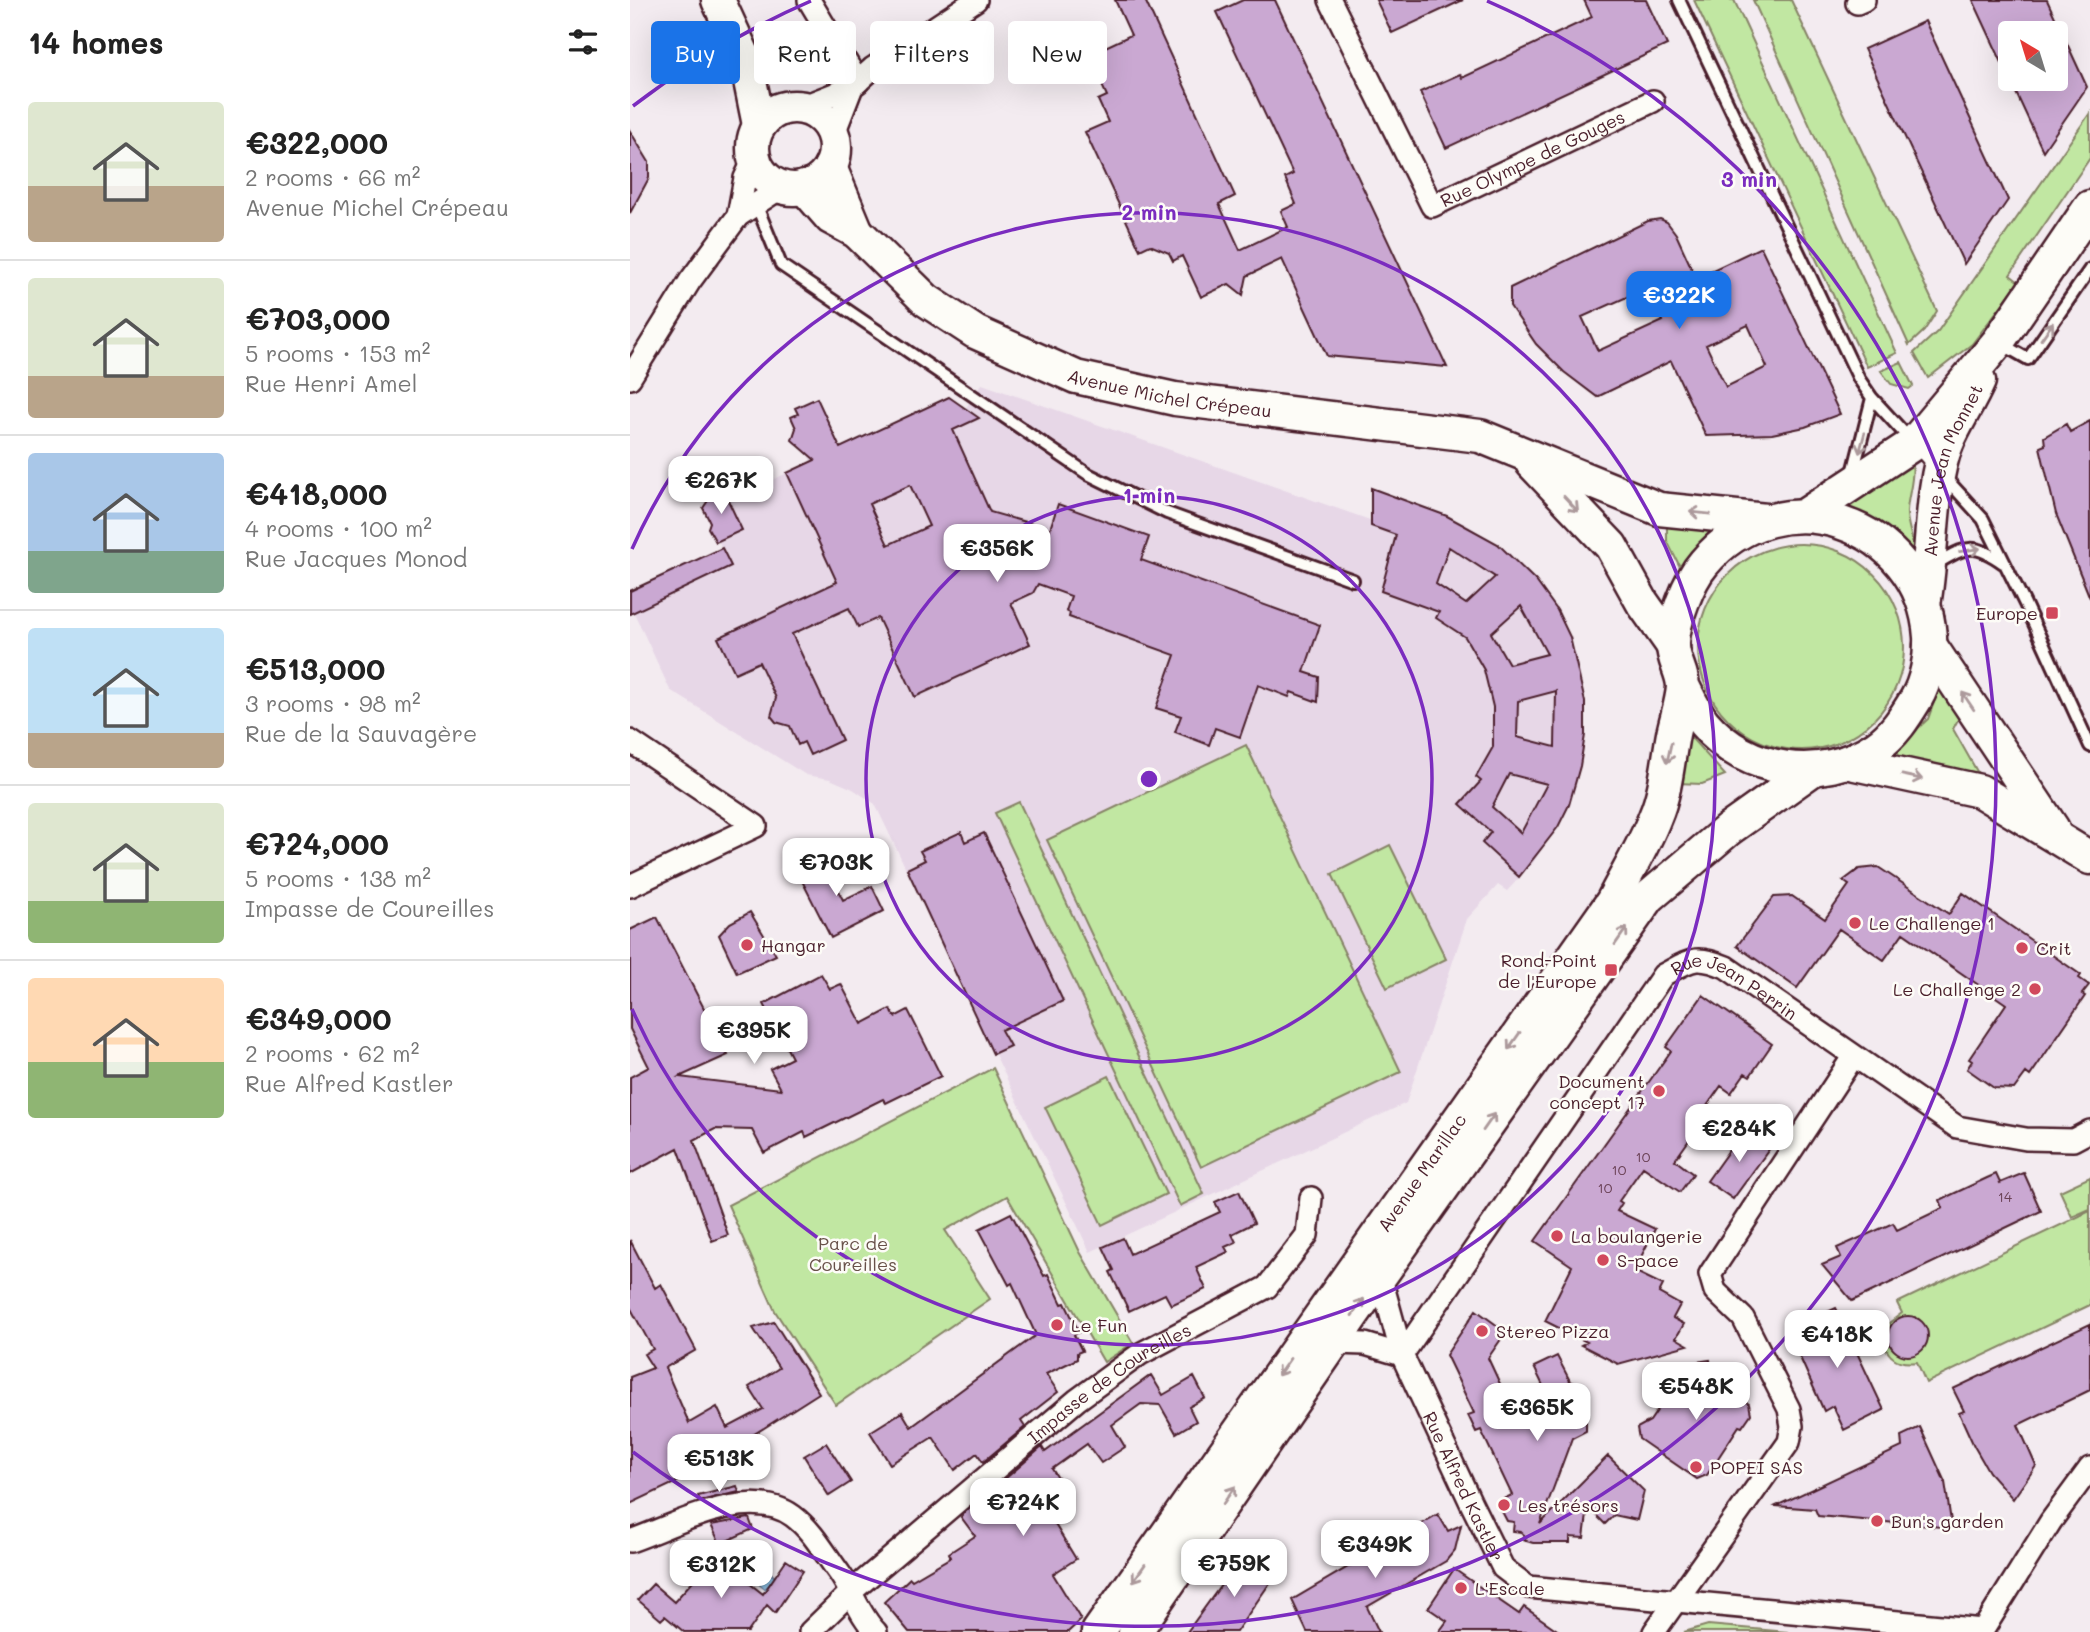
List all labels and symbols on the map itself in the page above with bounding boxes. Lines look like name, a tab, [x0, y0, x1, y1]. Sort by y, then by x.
north arrow	[1998, 21, 2068, 91]
street label: Rue Olympe de Gouges	[1436, 104, 1629, 212]
text: 3 min	[1721, 165, 1777, 192]
text: 2 min	[1121, 198, 1177, 225]
pin: €322K	[1630, 272, 1728, 331]
one-way arrow	[2040, 322, 2054, 341]
street label: Avenue Michel Crépeau	[1064, 363, 1273, 423]
street label: Avenue Jean Monnet	[1918, 380, 1988, 558]
one-way arrow	[1854, 431, 1867, 453]
pin: €267K	[672, 456, 770, 516]
text: 1 min	[1123, 481, 1175, 508]
one-way arrow	[1563, 495, 1579, 513]
one-way arrow	[1689, 506, 1712, 519]
pin: €356K	[948, 524, 1046, 584]
one-way arrow	[1958, 543, 1980, 556]
place label: Europe	[1976, 601, 2038, 625]
marker: Europe	[2044, 605, 2060, 621]
one-way arrow	[1961, 692, 1975, 711]
one-way arrow	[1662, 741, 1676, 764]
centre of rings	[1137, 767, 1161, 791]
one-way arrow	[1900, 770, 1923, 784]
pin: €703K	[787, 838, 885, 898]
place label: Le Challenge 1	[1869, 911, 1995, 935]
marker: Le Challenge 1	[1847, 915, 1863, 931]
one-way arrow	[1614, 927, 1628, 946]
place label: Hangar	[761, 933, 826, 957]
place label: Crit	[2036, 936, 2071, 960]
marker: Hangar	[739, 937, 755, 953]
marker: Crit	[2014, 940, 2030, 956]
place label: Rond-Point de l'Europe	[1498, 948, 1597, 993]
street label: Rue Jean Perrin	[1666, 948, 1802, 1025]
marker: Rond-Point de l'Europe	[1603, 962, 1619, 978]
place label: Le Challenge 2	[1893, 977, 2021, 1001]
marker: Le Challenge 2	[2027, 981, 2043, 997]
pin: €395K	[705, 1006, 803, 1066]
one-way arrow	[1507, 1031, 1521, 1050]
place label: Document concept 17	[1549, 1069, 1645, 1114]
marker: Document concept 17	[1651, 1083, 1667, 1099]
pin: €284K	[1690, 1104, 1788, 1164]
street label: Avenue Marillac	[1372, 1109, 1471, 1236]
one-way arrow	[1482, 1113, 1497, 1132]
house number: 10	[1636, 1147, 1651, 1166]
house number: 10	[1612, 1160, 1627, 1179]
house number: 10	[1598, 1178, 1613, 1197]
house number: 14	[1998, 1187, 2013, 1206]
place label: La boulangerie	[1571, 1224, 1702, 1248]
marker: La boulangerie	[1549, 1228, 1565, 1244]
park label: Parc de Coureilles	[809, 1231, 897, 1276]
place label: S-pace	[1617, 1248, 1679, 1272]
marker: S-pace	[1595, 1252, 1611, 1268]
one-way arrow	[1351, 1298, 1365, 1317]
pin: €418K	[1788, 1310, 1886, 1370]
place label: Le Fun	[1071, 1313, 1127, 1337]
street label: Impasse de Coureilles	[1022, 1317, 1195, 1449]
marker: Le Fun	[1049, 1317, 1065, 1333]
place label: Stereo Pizza	[1496, 1319, 1610, 1343]
marker: Stereo Pizza	[1474, 1323, 1490, 1339]
one-way arrow	[1277, 1357, 1291, 1376]
pin: €548K	[1647, 1362, 1745, 1422]
pin: €365K	[1488, 1384, 1586, 1443]
street label: Rue Alfred Kastler	[1418, 1407, 1510, 1565]
pin: €513K	[670, 1434, 768, 1494]
place label: POPEI SAS	[1710, 1455, 1803, 1479]
marker: POPEI SAS	[1688, 1459, 1704, 1475]
pin: €724K	[974, 1478, 1072, 1538]
one-way arrow	[1222, 1486, 1236, 1505]
place label: Les trésors	[1518, 1493, 1619, 1517]
marker: Les trésors	[1496, 1497, 1512, 1513]
place label: Bun's garden	[1891, 1509, 2004, 1533]
marker: Bun's garden	[1869, 1513, 1885, 1529]
pin: €349K	[1326, 1520, 1424, 1580]
pin: €312K	[672, 1540, 770, 1600]
pin: €759K	[1185, 1540, 1283, 1599]
one-way arrow	[1132, 1563, 1146, 1582]
place label: L'Escale	[1475, 1576, 1545, 1600]
marker: L'Escale	[1453, 1580, 1469, 1596]

